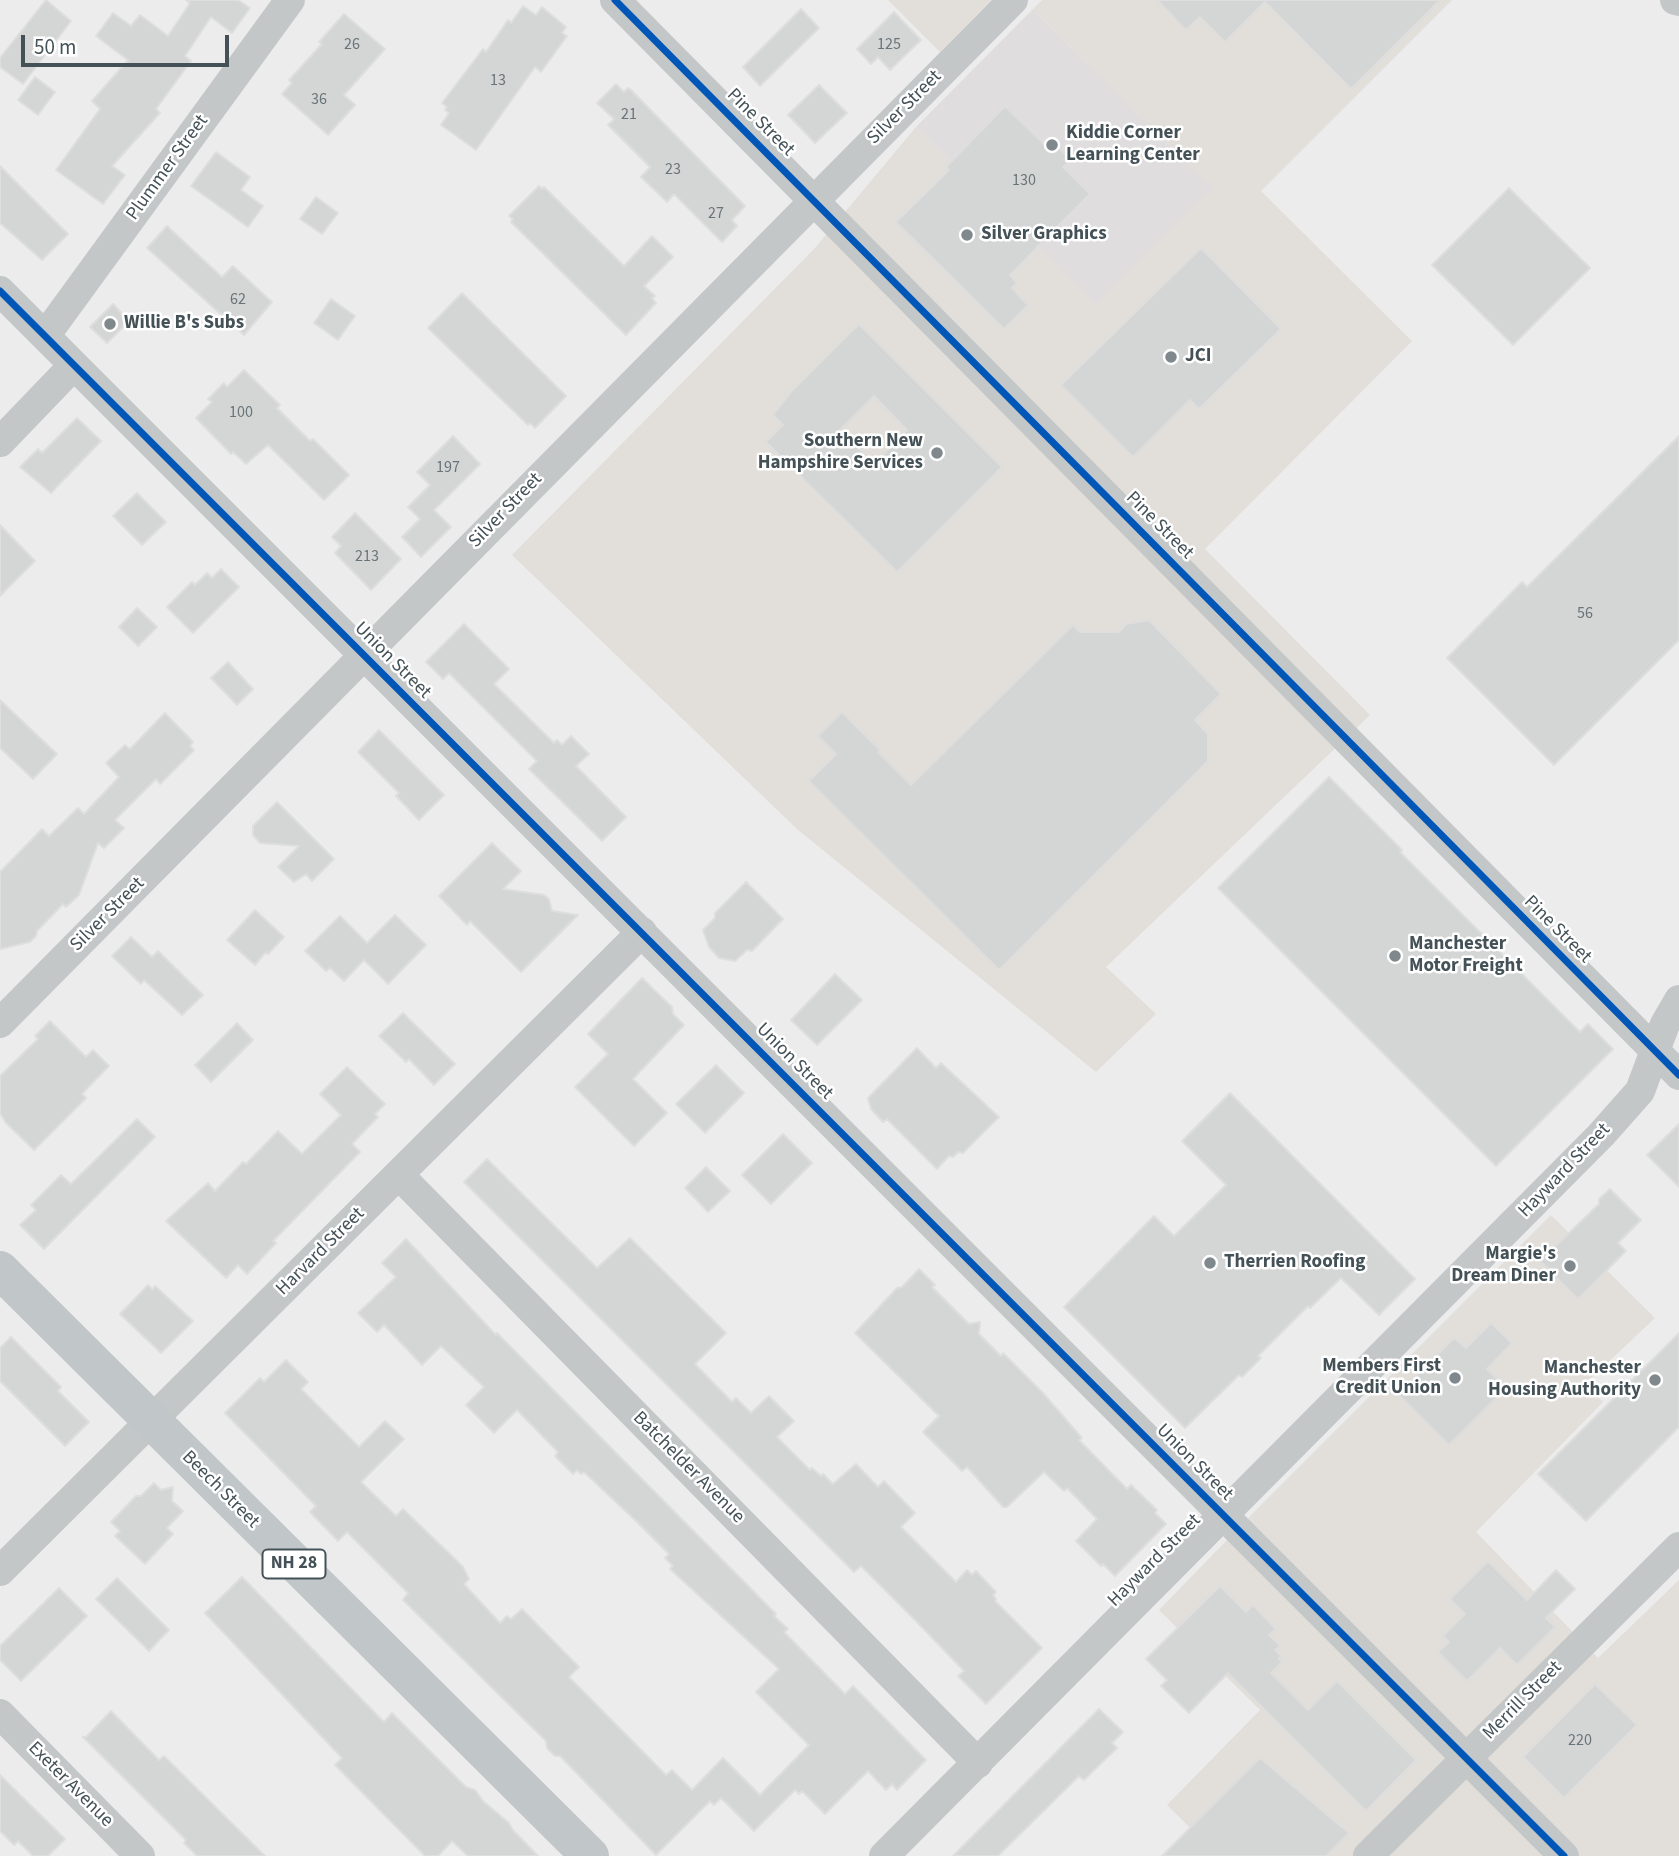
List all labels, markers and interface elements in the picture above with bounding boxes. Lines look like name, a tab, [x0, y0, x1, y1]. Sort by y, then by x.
scale bar	[24, 21, 233, 65]
text: 50 m	[34, 32, 76, 62]
house number: 26	[344, 35, 360, 55]
house number: 125	[877, 35, 901, 55]
street label: Silver Street	[863, 66, 947, 150]
house number: 13	[490, 71, 506, 91]
street label: Pine Street	[721, 84, 799, 162]
house number: 36	[311, 90, 327, 110]
house number: 21	[621, 105, 637, 125]
street label: Plummer Street	[122, 111, 214, 225]
place label: Kiddie Corner Learning Center	[1066, 123, 1200, 167]
marker: Kiddie Corner Learning Center	[1044, 137, 1060, 153]
house number: 23	[665, 160, 681, 180]
house number: 130	[1012, 171, 1036, 191]
house number: 27	[708, 204, 724, 224]
place label: Silver Graphics	[981, 224, 1107, 246]
marker: Silver Graphics	[959, 227, 975, 243]
house number: 62	[230, 290, 246, 310]
place label: Willie B's Subs	[124, 313, 244, 335]
marker: Willie B's Subs	[102, 316, 118, 332]
place label: JCI	[1185, 346, 1211, 368]
marker: JCI	[1163, 349, 1179, 365]
house number: 100	[229, 403, 253, 423]
place label: Southern New Hampshire Services	[758, 431, 923, 475]
marker: Southern New Hampshire Services	[929, 445, 945, 461]
house number: 197	[436, 458, 460, 478]
street label: Silver Street	[464, 469, 548, 553]
street label: Pine Street	[1120, 487, 1198, 565]
house number: 213	[355, 547, 379, 567]
house number: 56	[1577, 604, 1593, 624]
street label: Union Street	[349, 618, 435, 704]
street label: Silver Street	[66, 873, 150, 957]
street label: Pine Street	[1518, 891, 1596, 969]
place label: Manchester Motor Freight	[1409, 934, 1523, 978]
marker: Manchester Motor Freight	[1387, 948, 1403, 964]
street label: Union Street	[751, 1019, 837, 1105]
street label: Hayward Street	[1514, 1119, 1616, 1223]
street label: Harvard Street	[272, 1203, 370, 1301]
place label: Margie's Dream Diner	[1451, 1244, 1556, 1288]
place label: Therrien Roofing	[1224, 1252, 1365, 1274]
marker: Therrien Roofing	[1202, 1255, 1218, 1271]
marker: Margie's Dream Diner	[1562, 1258, 1578, 1274]
place label: Members First Credit Union	[1322, 1356, 1441, 1400]
place label: Manchester Housing Authority	[1488, 1358, 1641, 1402]
marker: Members First Credit Union	[1447, 1370, 1463, 1386]
marker: Manchester Housing Authority	[1647, 1372, 1663, 1388]
street label: Batchelder Avenue	[627, 1407, 749, 1529]
street label: Union Street	[1151, 1420, 1237, 1506]
street label: Beech Street	[176, 1446, 264, 1534]
street label: Hayward Street	[1104, 1510, 1206, 1612]
road number: NH 28	[262, 1549, 326, 1578]
street label: Merrill Street	[1479, 1657, 1567, 1745]
house number: 220	[1568, 1731, 1592, 1751]
street label: Exeter Avenue	[23, 1738, 117, 1832]

